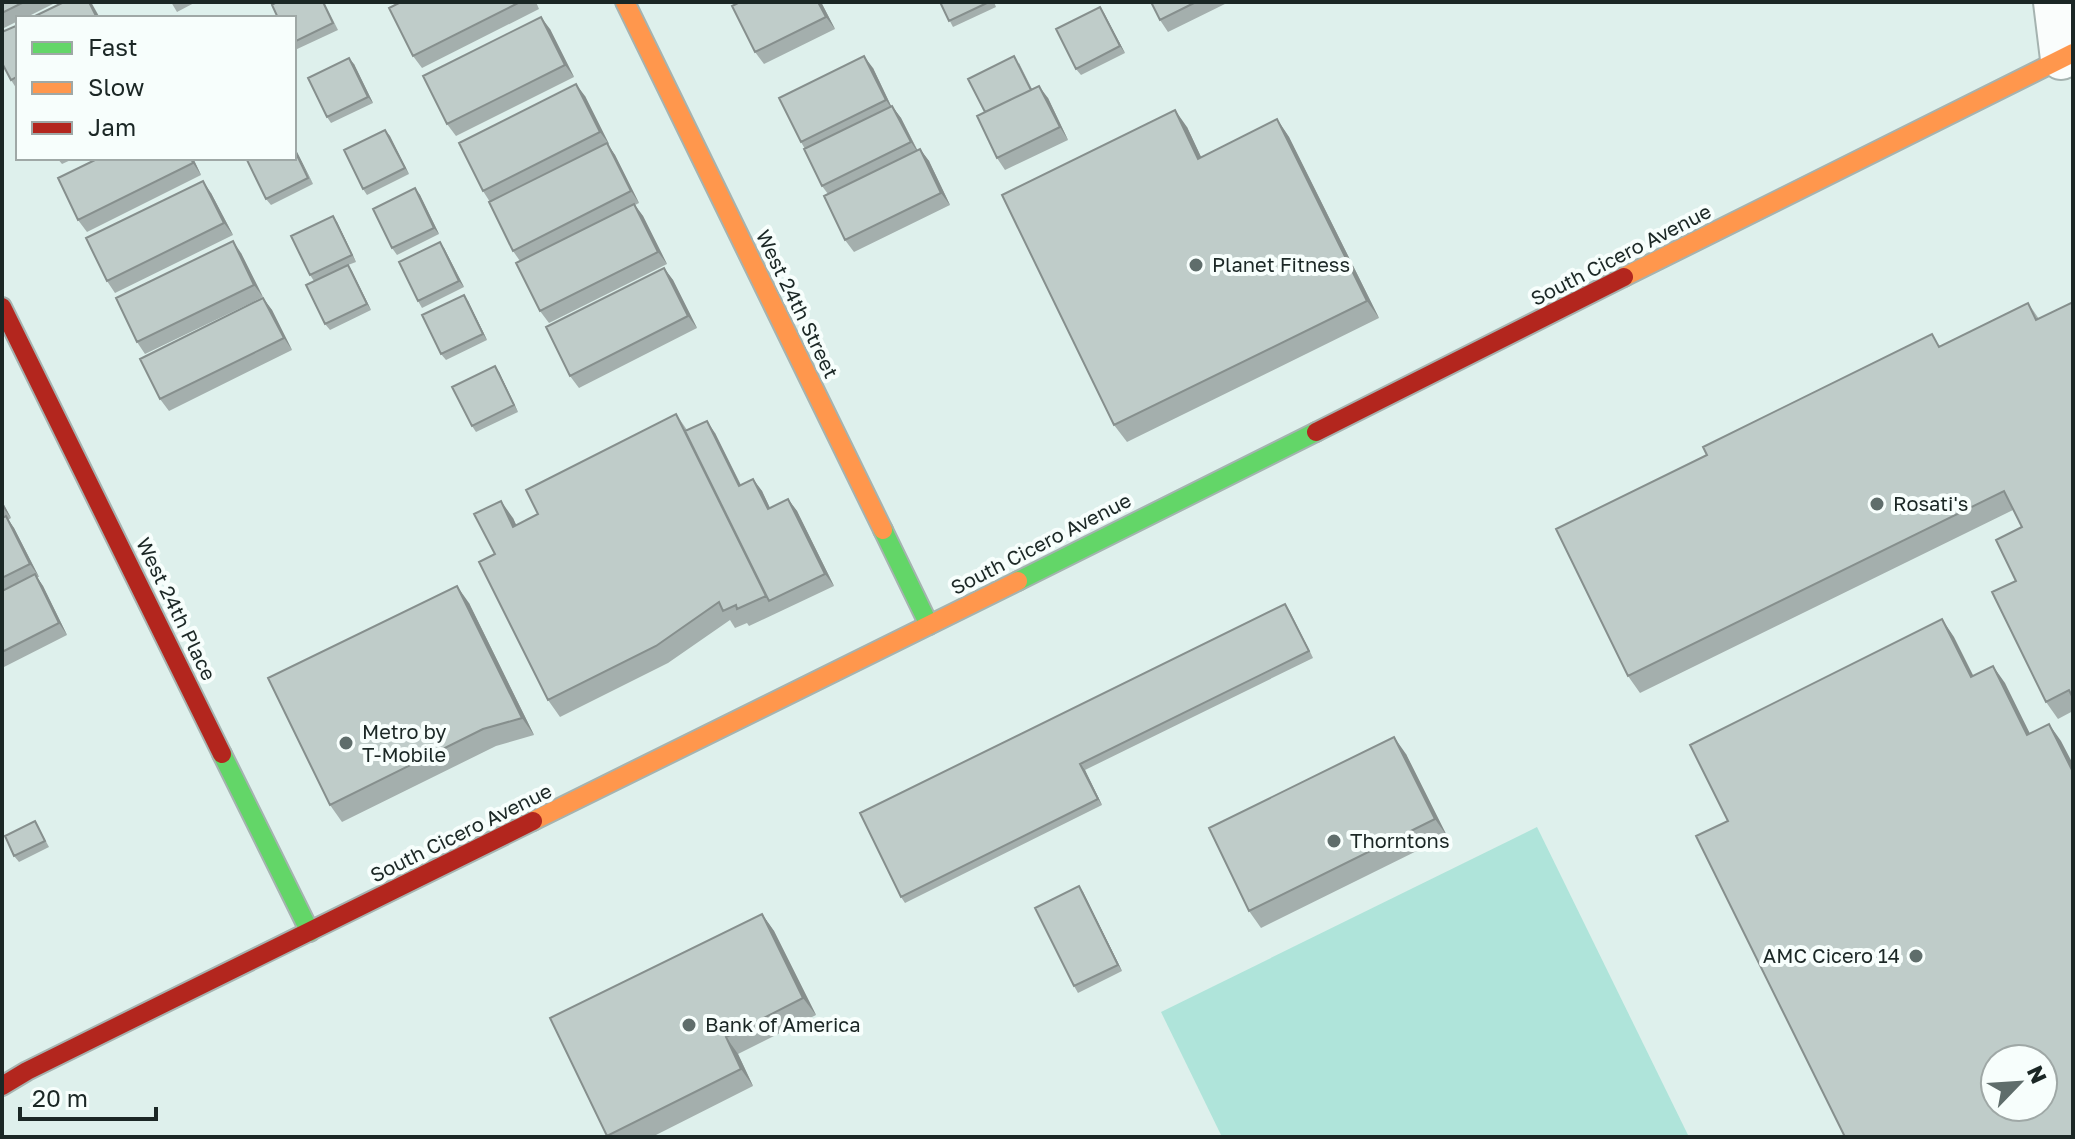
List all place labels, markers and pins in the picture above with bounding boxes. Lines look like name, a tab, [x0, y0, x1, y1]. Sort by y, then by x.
place label: Planet Fitness	[1212, 252, 1350, 276]
marker: Planet Fitness	[1187, 256, 1205, 274]
place label: Rosati's	[1893, 491, 1968, 515]
marker: Rosati's	[1868, 495, 1886, 513]
place label: Metro by T-Mobile	[362, 719, 447, 766]
marker: Metro by T-Mobile	[337, 734, 355, 752]
place label: Thorntons	[1350, 828, 1450, 852]
marker: Thorntons	[1325, 832, 1343, 850]
place label: AMC Cicero 14	[1763, 943, 1900, 967]
marker: AMC Cicero 14	[1907, 947, 1925, 965]
place label: Bank of America	[705, 1012, 860, 1036]
marker: Bank of America	[680, 1016, 698, 1034]

